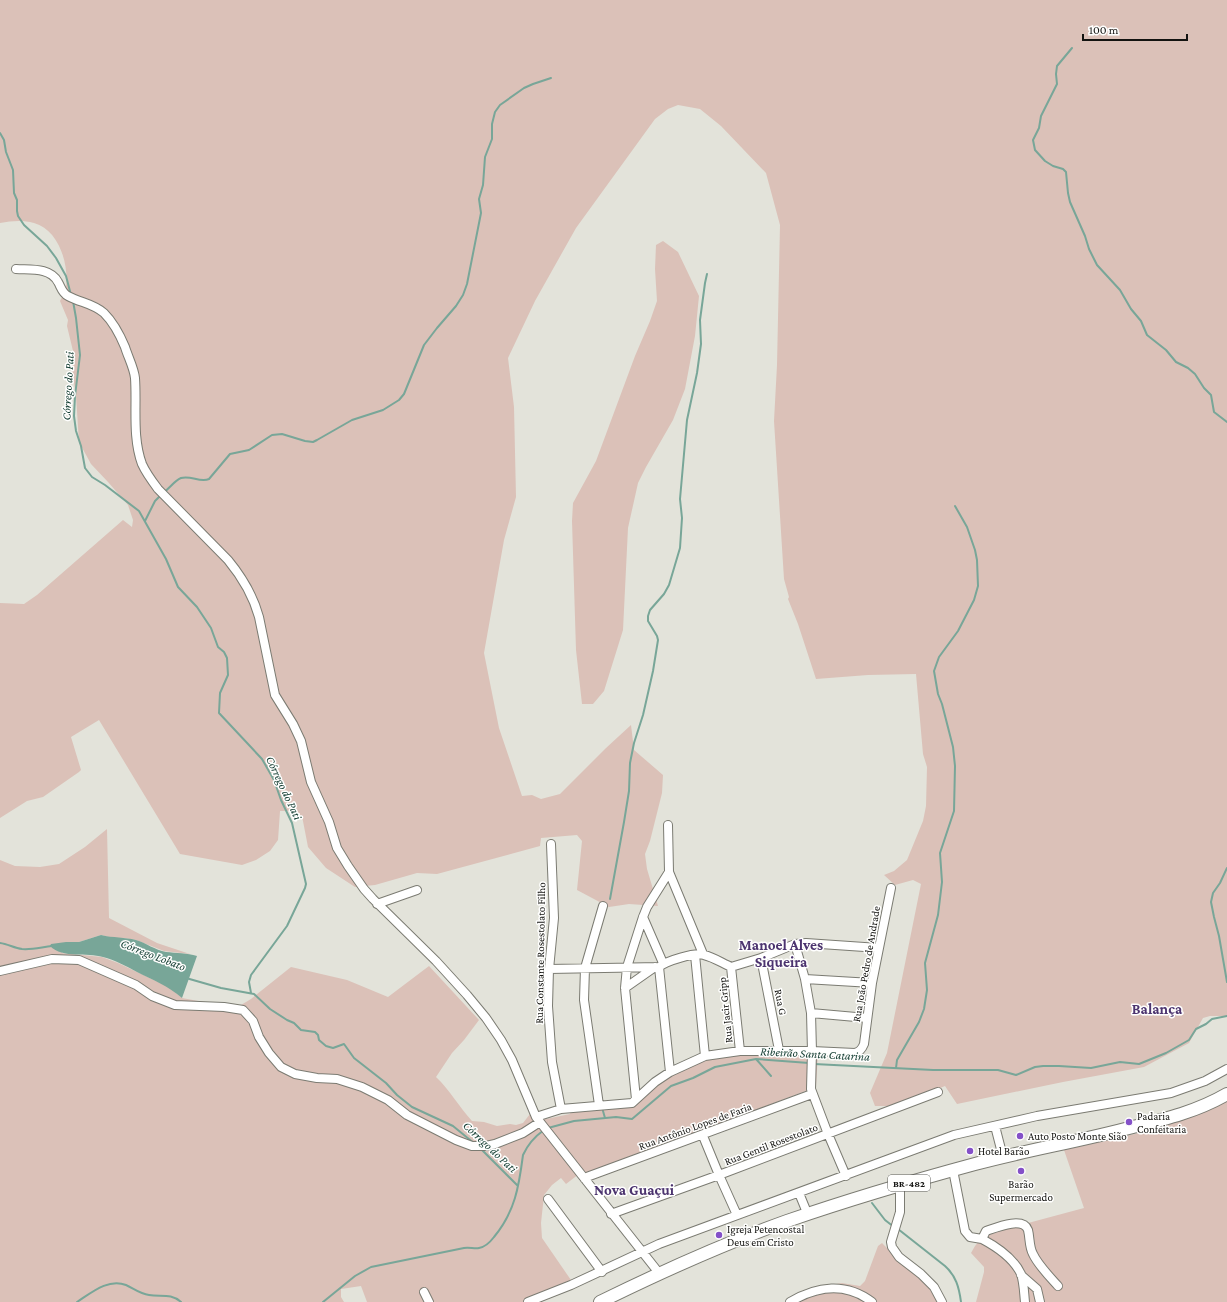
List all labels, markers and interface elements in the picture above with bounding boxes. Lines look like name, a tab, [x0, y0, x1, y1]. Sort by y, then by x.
scale bar	[1083, 16, 1187, 42]
text: 100 m	[1089, 23, 1119, 37]
water label: Córrego do Pati	[59, 351, 77, 421]
water label: Córrego do Pati	[263, 754, 305, 823]
street label: Rua Constante Rosestolato Filho	[533, 882, 547, 1024]
street label: Rua João Pedro de Andrade	[850, 905, 883, 1023]
water label: Córrego Lobato	[119, 936, 187, 974]
district label: Manoel Alves Siqueira	[739, 937, 823, 970]
street label: Rua Jacir Gripp	[716, 976, 735, 1043]
street label: Rua G	[773, 988, 789, 1016]
district label: Balança	[1132, 1001, 1183, 1017]
water label: Ribeirão Santa Catarina	[760, 1044, 870, 1064]
street label: Rua Antônio Lopes de Faria	[637, 1100, 753, 1153]
place label: Padaria Confeitaria	[1137, 1110, 1186, 1135]
marker: Padaria Confeitaria	[1124, 1117, 1134, 1127]
water label: Córrego do Pati	[460, 1118, 520, 1176]
street label: Rua Gentil Rosestolato	[723, 1120, 820, 1167]
place label: Auto Posto Monte Sião	[1028, 1130, 1127, 1142]
marker: Auto Posto Monte Sião	[1015, 1131, 1025, 1141]
place label: Hotel Barão	[978, 1145, 1030, 1157]
marker: Hotel Barão	[965, 1146, 975, 1156]
marker: Barão Supermercado	[1016, 1166, 1026, 1176]
road number: BR-482	[888, 1175, 930, 1191]
place label: Barão Supermercado	[989, 1178, 1053, 1204]
district label: Nova Guaçui	[594, 1182, 675, 1198]
place label: Igreja Petencostal Deus em Cristo	[727, 1223, 804, 1248]
marker: Igreja Petencostal Deus em Cristo	[714, 1230, 724, 1240]

